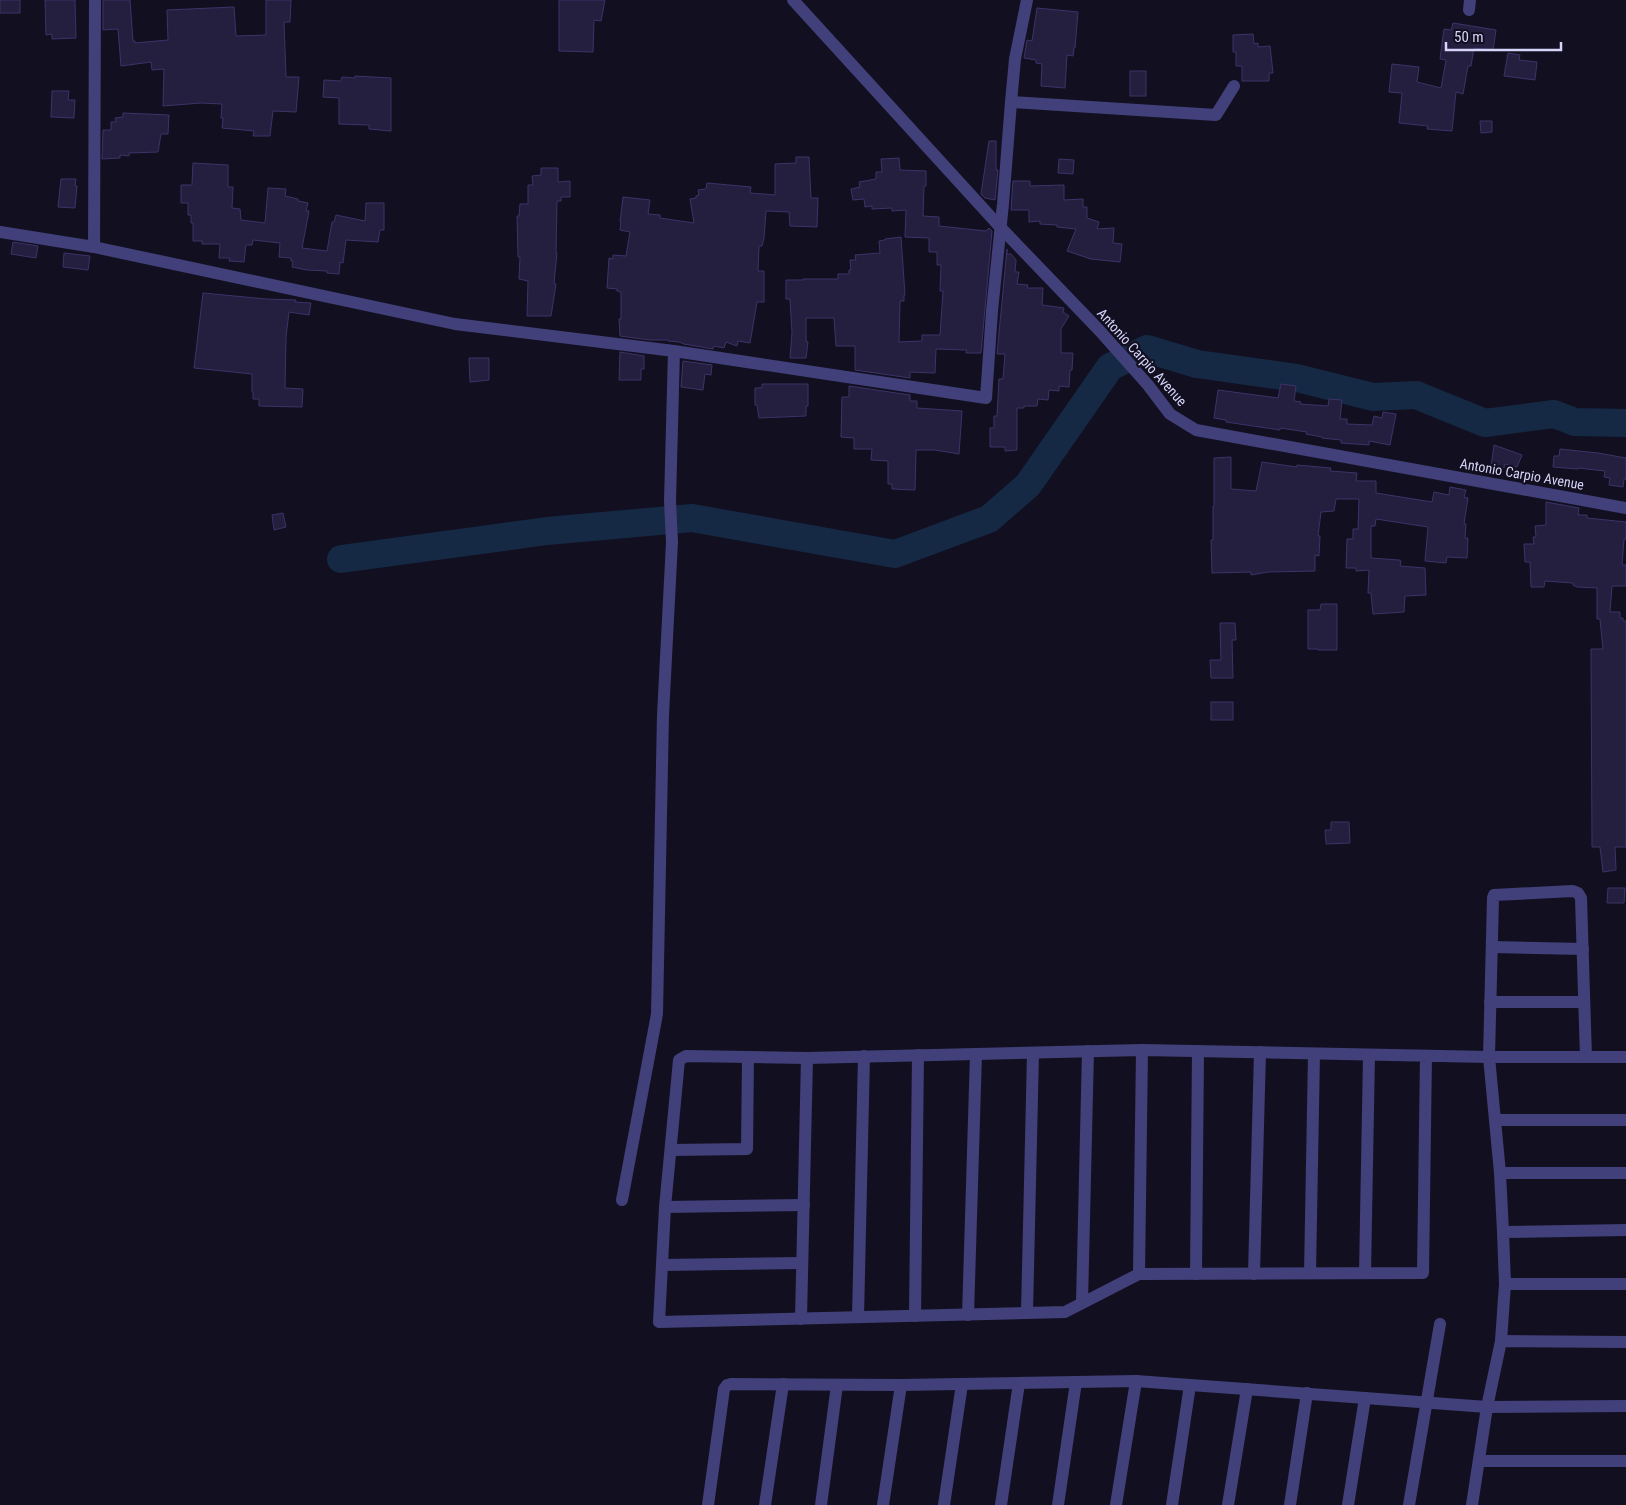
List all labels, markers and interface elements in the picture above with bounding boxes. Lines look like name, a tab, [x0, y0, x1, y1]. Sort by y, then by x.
scale bar	[1446, 20, 1561, 52]
text: 50 m	[1454, 28, 1484, 46]
street label: Antonio Carpio Avenue	[1094, 305, 1190, 409]
street label: Antonio Carpio Avenue	[1459, 455, 1586, 493]

